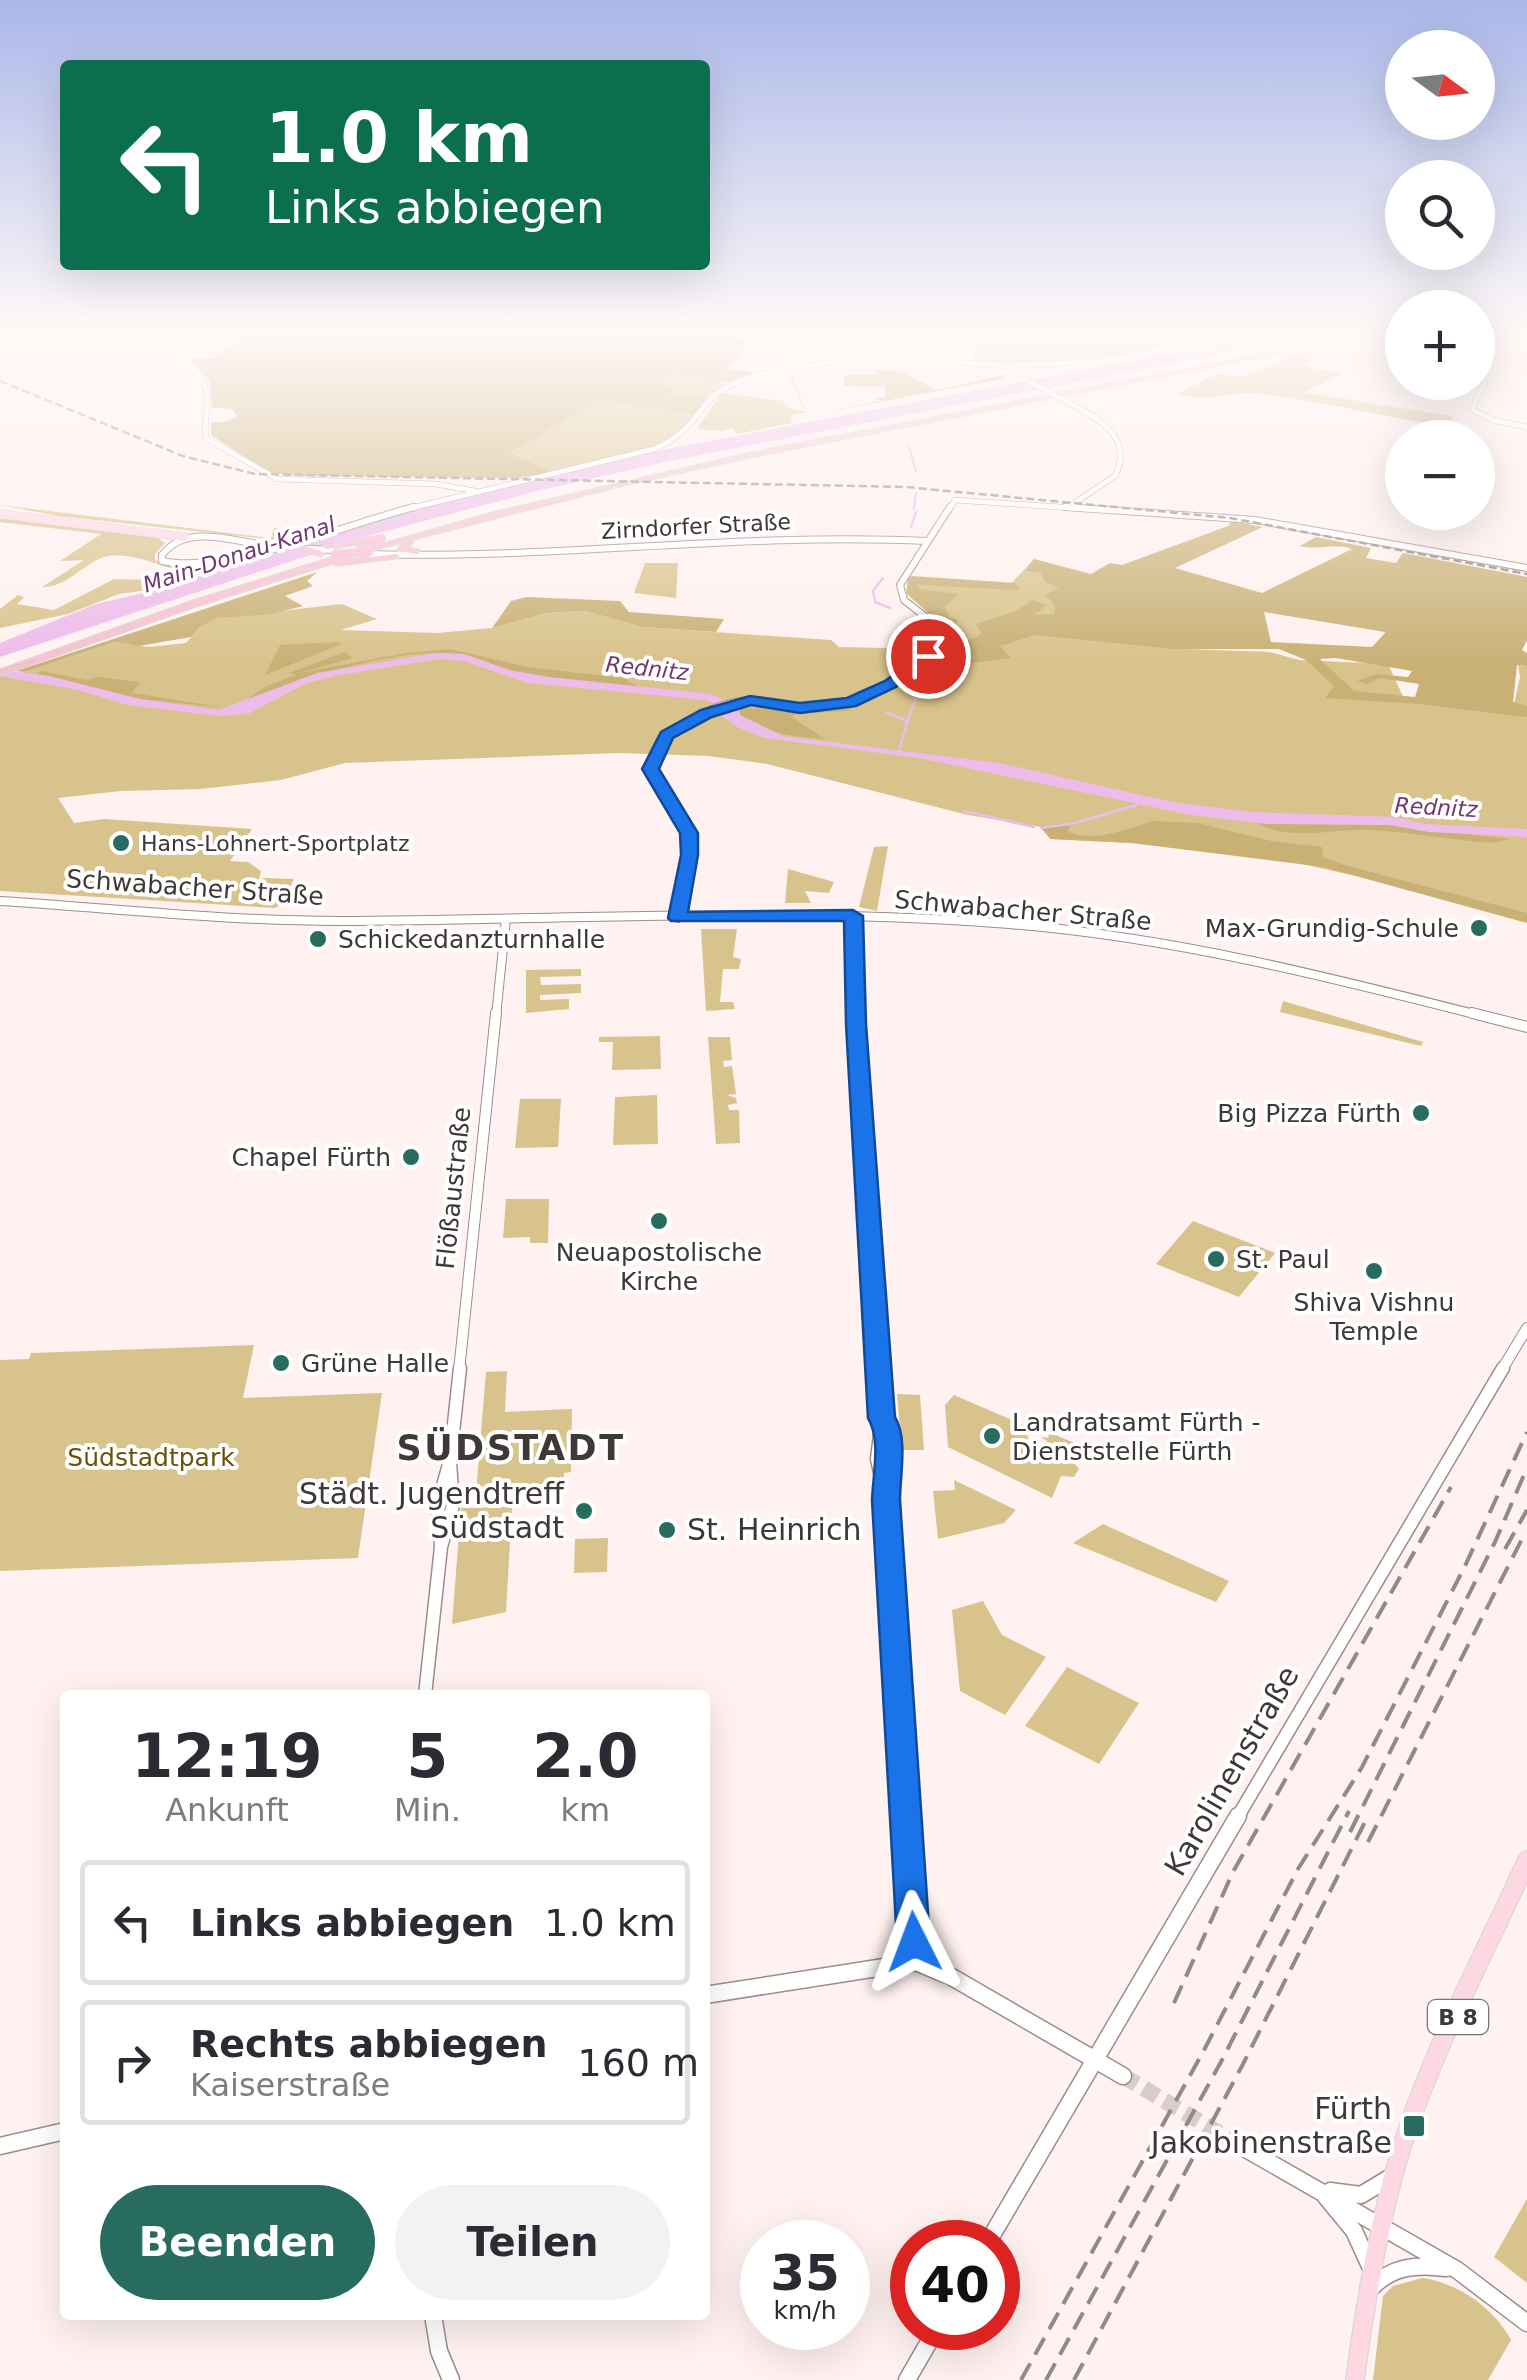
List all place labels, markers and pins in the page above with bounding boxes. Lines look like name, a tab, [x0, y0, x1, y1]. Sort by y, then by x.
pin	[886, 614, 971, 699]
place label: Hans-Lohnert-Sportplatz	[141, 831, 410, 856]
marker: Hans-Lohnert-Sportplatz	[110, 832, 132, 854]
place label: Max-Grundig-Schule	[1205, 914, 1459, 943]
marker: Max-Grundig-Schule	[1468, 917, 1490, 939]
place label: Schickedanzturnhalle	[338, 925, 605, 954]
marker: Schickedanzturnhalle	[307, 928, 329, 950]
place label: Big Pizza Fürth	[1217, 1099, 1401, 1128]
marker: Big Pizza Fürth	[1410, 1102, 1432, 1124]
place label: Chapel Fürth	[231, 1143, 391, 1172]
marker: Chapel Fürth	[400, 1146, 422, 1168]
marker: Neuapostolische Kirche	[648, 1210, 670, 1232]
place label: Neuapostolische Kirche	[556, 1238, 762, 1296]
place label: St. Paul	[1236, 1245, 1330, 1274]
marker: St. Paul	[1205, 1248, 1227, 1270]
marker: Shiva Vishnu Temple	[1363, 1260, 1385, 1282]
place label: Shiva Vishnu Temple	[1294, 1288, 1454, 1346]
place label: Grüne Halle	[301, 1349, 449, 1378]
marker: Grüne Halle	[270, 1352, 292, 1374]
place label: Landratsamt Fürth - Dienststelle Fürth	[1012, 1408, 1261, 1466]
marker: Landratsamt Fürth - Dienststelle Fürth	[981, 1425, 1003, 1447]
place label: Städt. Jugendtreff Südstadt	[299, 1476, 565, 1545]
marker: Städt. Jugendtreff Südstadt	[573, 1500, 595, 1522]
place label: St. Heinrich	[687, 1512, 861, 1547]
marker: St. Heinrich	[656, 1519, 678, 1541]
place label: Fürth Jakobinenstraße	[1149, 2091, 1392, 2160]
marker: Fürth Jakobinenstraße	[1401, 2113, 1427, 2139]

